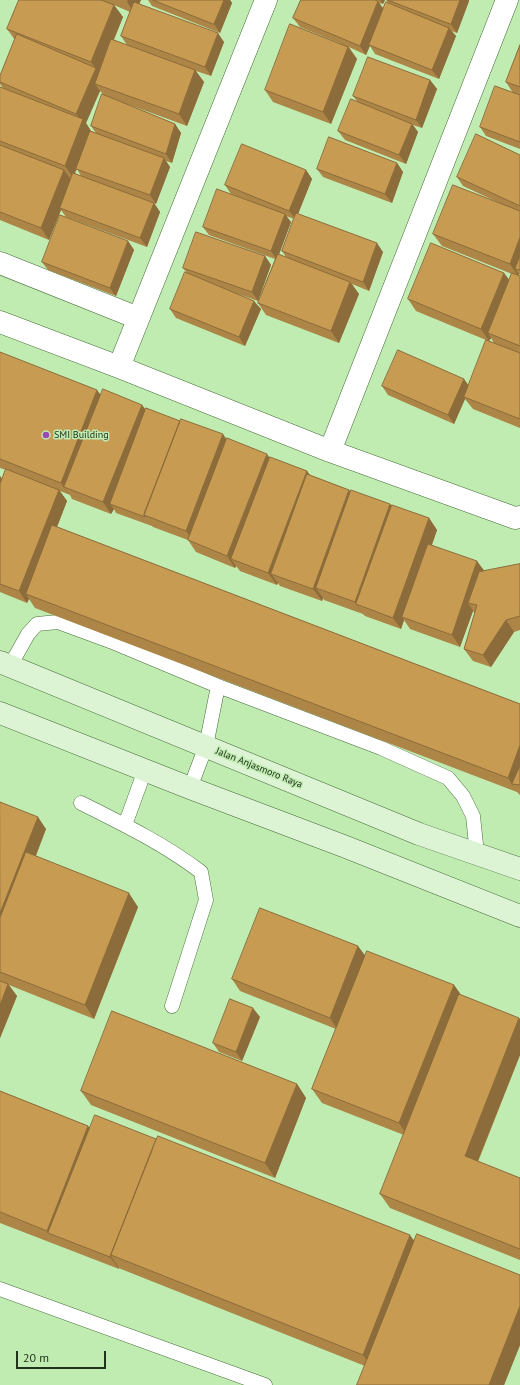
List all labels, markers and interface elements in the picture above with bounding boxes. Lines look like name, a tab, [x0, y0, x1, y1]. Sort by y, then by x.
place label: SMI Building	[54, 429, 109, 441]
marker: SMI Building	[41, 430, 51, 440]
street label: Jalan Anjasmoro Raya	[214, 745, 304, 791]
scale bar	[18, 1343, 108, 1369]
text: 20 m	[23, 1350, 49, 1365]

